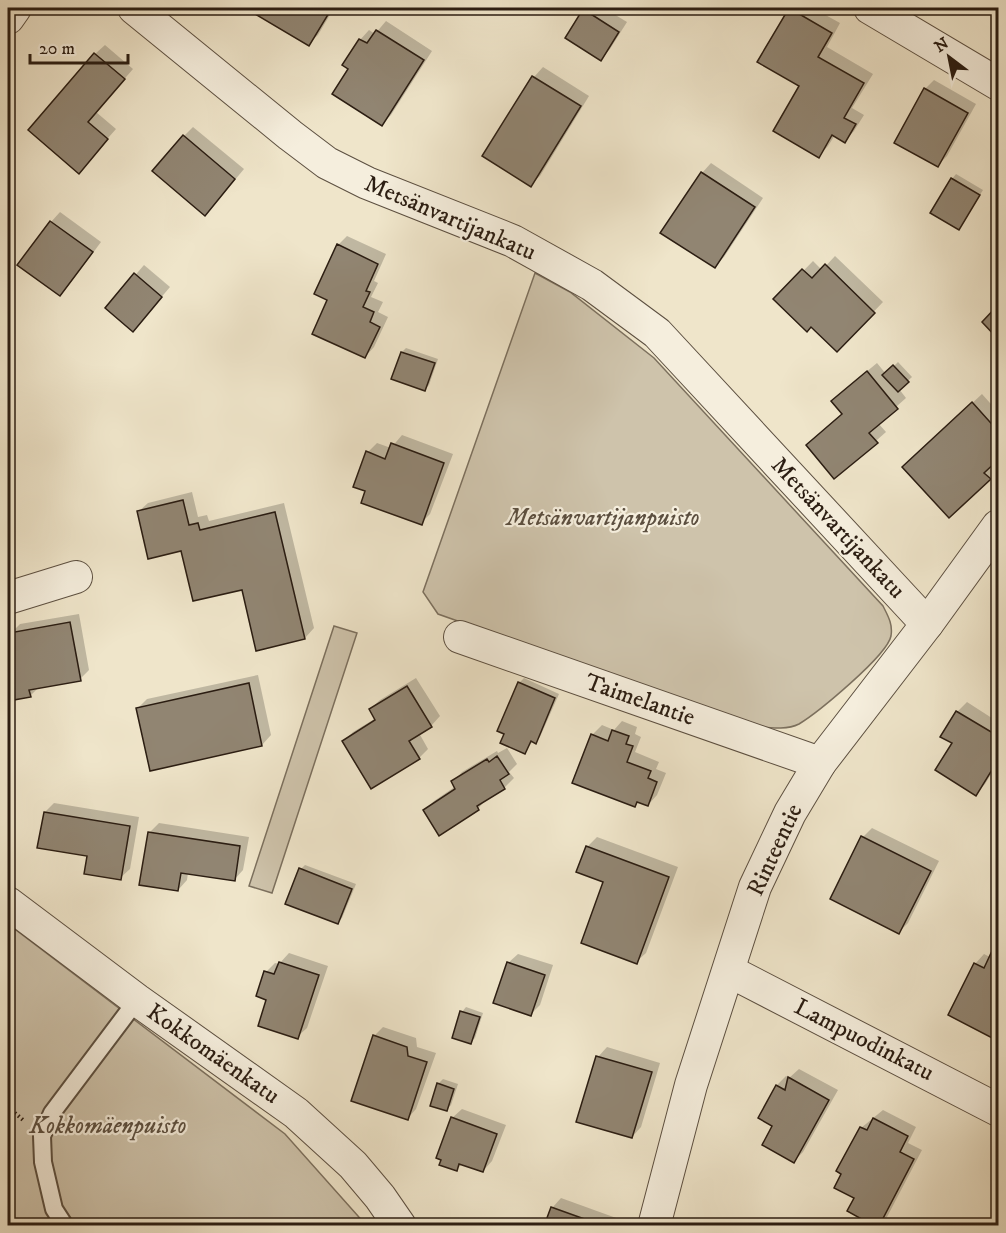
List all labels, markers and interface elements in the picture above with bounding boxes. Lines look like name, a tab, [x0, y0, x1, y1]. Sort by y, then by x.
scale bar	[30, 27, 128, 65]
north arrow	[919, 27, 979, 87]
text: N	[931, 33, 952, 57]
text: 20 m	[39, 38, 75, 60]
street label: Metsänvartijankatu	[360, 168, 540, 268]
street label: Metsänvartijankatu	[765, 451, 911, 605]
park label: Metsänvartijanpuisto	[505, 503, 700, 533]
street label: Taimelantie	[581, 667, 699, 733]
street label: Rinteentie	[741, 799, 809, 901]
street label: Lampuodinkatu	[789, 992, 939, 1088]
street label: Kokkomäenkatu	[141, 997, 285, 1111]
park label: Kokkomäenpuisto	[29, 1111, 186, 1141]

